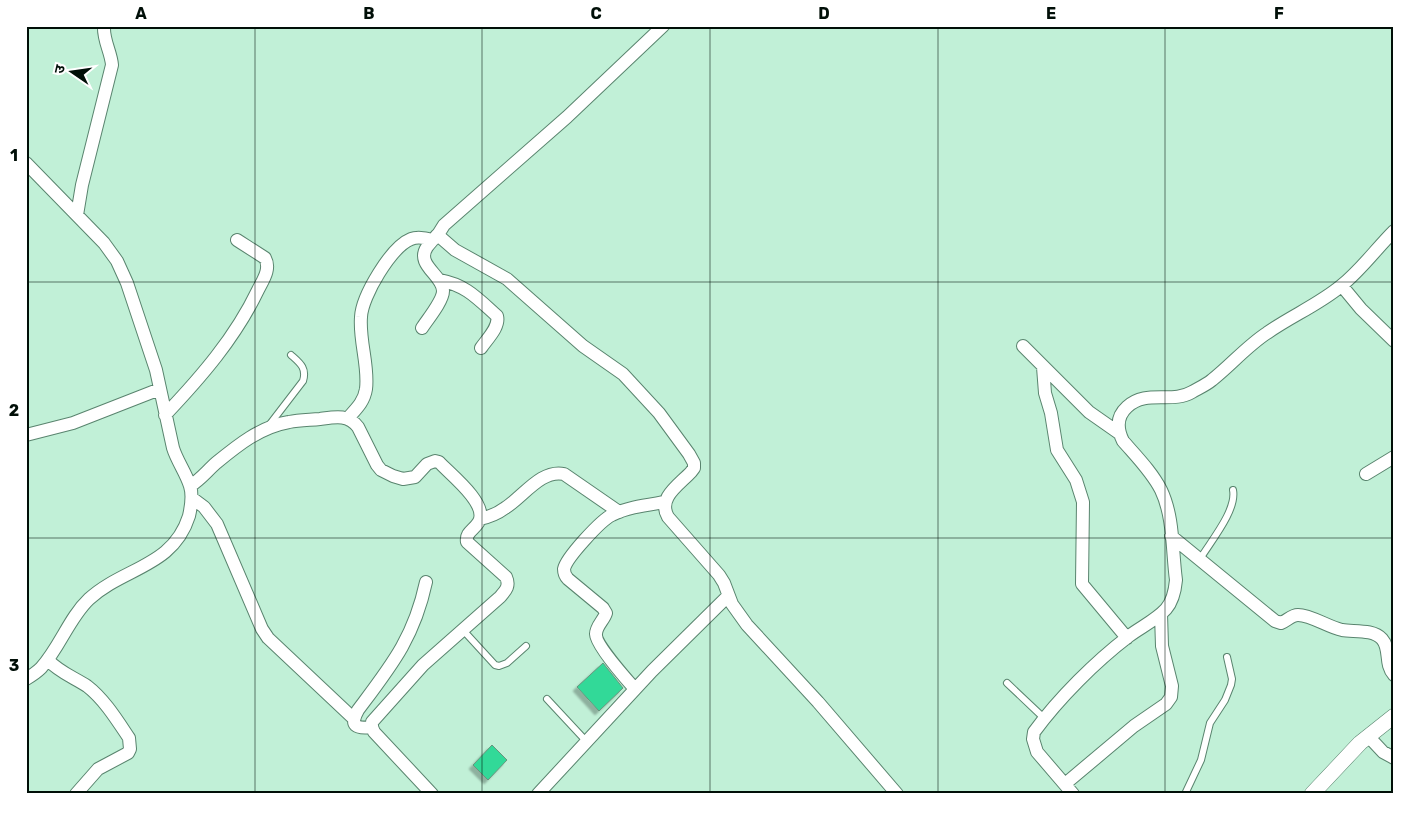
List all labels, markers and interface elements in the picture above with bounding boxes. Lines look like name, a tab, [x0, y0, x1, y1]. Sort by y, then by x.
text: A	[135, 4, 147, 23]
text: B	[363, 4, 375, 23]
text: C	[590, 4, 602, 23]
text: D	[818, 4, 830, 23]
text: E	[1046, 4, 1056, 23]
text: F	[1274, 4, 1284, 23]
north arrow	[48, 48, 98, 98]
text: उ	[51, 63, 69, 75]
text: 1	[10, 146, 18, 165]
text: 2	[9, 401, 19, 420]
text: 3	[9, 656, 19, 675]

